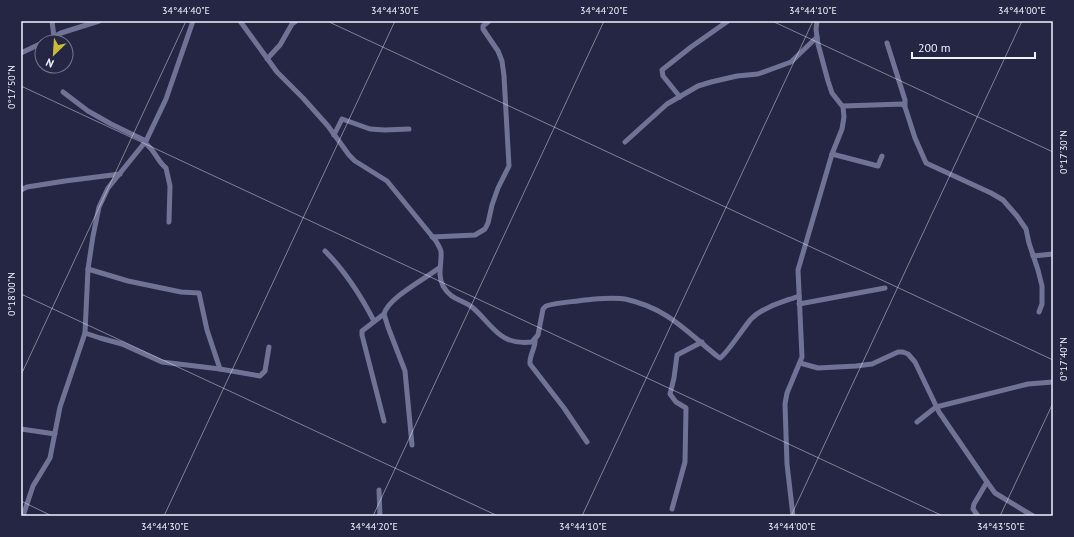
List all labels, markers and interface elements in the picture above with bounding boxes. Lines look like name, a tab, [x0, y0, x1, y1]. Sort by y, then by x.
text: 34°44'40"E	[162, 4, 210, 17]
text: 34°44'30"E	[371, 4, 419, 17]
text: 34°44'20"E	[580, 4, 628, 17]
text: 34°44'10"E	[789, 4, 837, 17]
text: 34°44'00"E	[998, 4, 1046, 17]
north arrow	[34, 34, 74, 74]
scale bar	[912, 34, 1035, 60]
text: 200 m	[918, 40, 951, 55]
text: N	[44, 55, 56, 71]
text: 0°17'50"N	[5, 65, 18, 109]
text: 0°17'30"N	[1057, 130, 1070, 174]
text: 0°18'00"N	[5, 272, 18, 316]
text: 0°17'40"N	[1057, 337, 1070, 381]
text: 34°44'30"E	[141, 520, 189, 533]
text: 34°44'20"E	[350, 520, 398, 533]
text: 34°44'10"E	[559, 520, 607, 533]
text: 34°44'00"E	[768, 520, 816, 533]
text: 34°43'50"E	[977, 520, 1025, 533]

